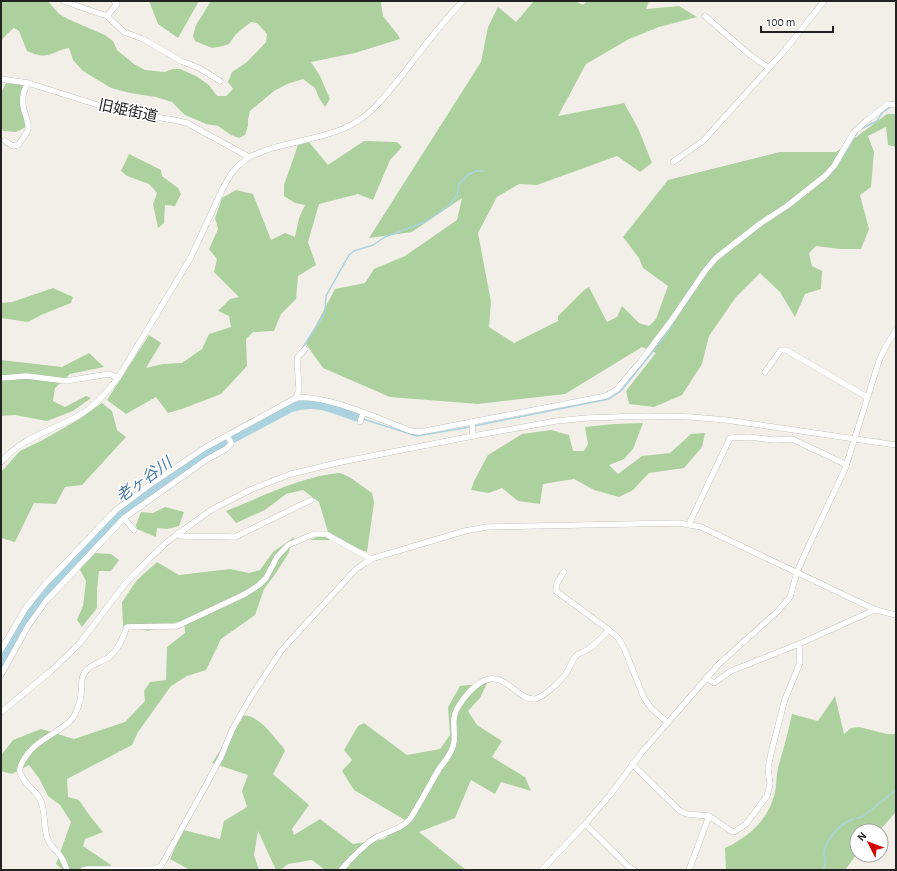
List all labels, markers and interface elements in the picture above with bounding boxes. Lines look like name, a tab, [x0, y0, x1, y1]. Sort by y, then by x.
scale bar	[761, 8, 833, 34]
text: 100 m	[767, 16, 795, 28]
street label: 旧姫街道	[97, 96, 159, 125]
water label: 老ヶ谷川	[113, 453, 176, 505]
north arrow	[849, 823, 889, 863]
text: N	[855, 830, 869, 843]

